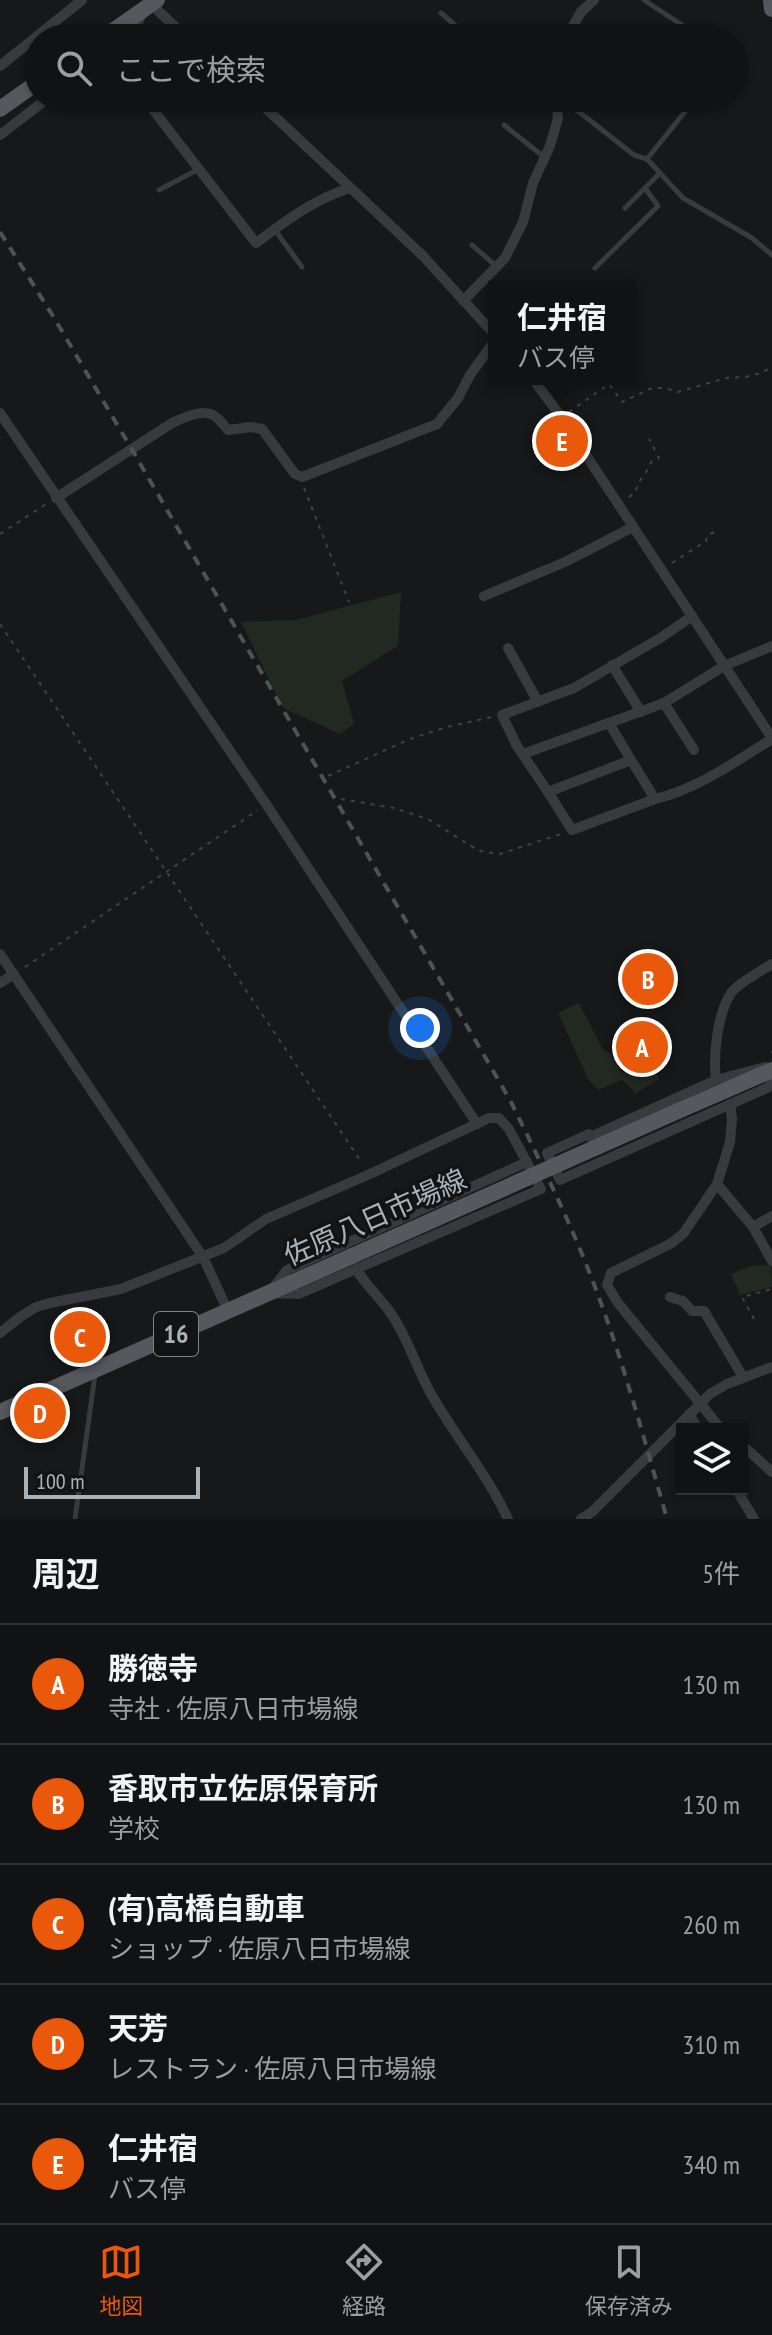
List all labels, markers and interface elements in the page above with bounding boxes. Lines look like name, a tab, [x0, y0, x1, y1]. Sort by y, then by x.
search box	[24, 24, 748, 112]
icon: search	[52, 46, 96, 90]
text: ここで検索	[116, 50, 266, 89]
popup	[488, 281, 636, 385]
text: 仁井宿	[517, 297, 607, 336]
text: バス停	[517, 341, 595, 374]
pin: E	[536, 411, 588, 471]
pin: B	[622, 949, 674, 1009]
your location	[400, 1008, 440, 1048]
pin: A	[616, 1017, 668, 1077]
street label: 佐原八日市場線	[278, 1160, 472, 1273]
pin: C	[54, 1307, 106, 1367]
road number: 16	[154, 1312, 198, 1356]
pin: D	[14, 1383, 66, 1443]
map controls	[676, 1423, 748, 1495]
button: layers	[676, 1423, 748, 1495]
scale bar	[24, 1463, 200, 1499]
text: 100 m	[36, 1467, 85, 1495]
text: 周辺	[32, 1551, 100, 1595]
text: 5件	[702, 1557, 740, 1590]
text: 勝徳寺	[108, 1648, 198, 1687]
text: A	[51, 1668, 65, 1701]
text: 130 m	[682, 1668, 740, 1701]
text: 寺社 · 佐原八日市場線	[108, 1692, 359, 1725]
text: 香取市立佐原保育所	[108, 1768, 378, 1807]
text: B	[52, 1788, 64, 1821]
text: 130 m	[682, 1788, 740, 1821]
text: 学校	[108, 1812, 160, 1845]
text: (有)高橋自動車	[108, 1888, 305, 1927]
text: C	[52, 1908, 64, 1941]
text: 260 m	[682, 1908, 740, 1941]
text: ショップ · 佐原八日市場線	[108, 1932, 411, 1965]
text: 天芳	[108, 2008, 168, 2047]
text: D	[51, 2028, 65, 2061]
text: 310 m	[682, 2028, 740, 2061]
text: レストラン · 佐原八日市場線	[108, 2052, 437, 2085]
text: 仁井宿	[108, 2128, 198, 2167]
text: E	[52, 2148, 64, 2181]
text: 340 m	[682, 2148, 740, 2181]
text: バス停	[108, 2172, 186, 2205]
tab: 地図	[99, 2240, 143, 2320]
tab: 経路	[342, 2240, 386, 2320]
tab: 保存済み	[585, 2240, 673, 2320]

